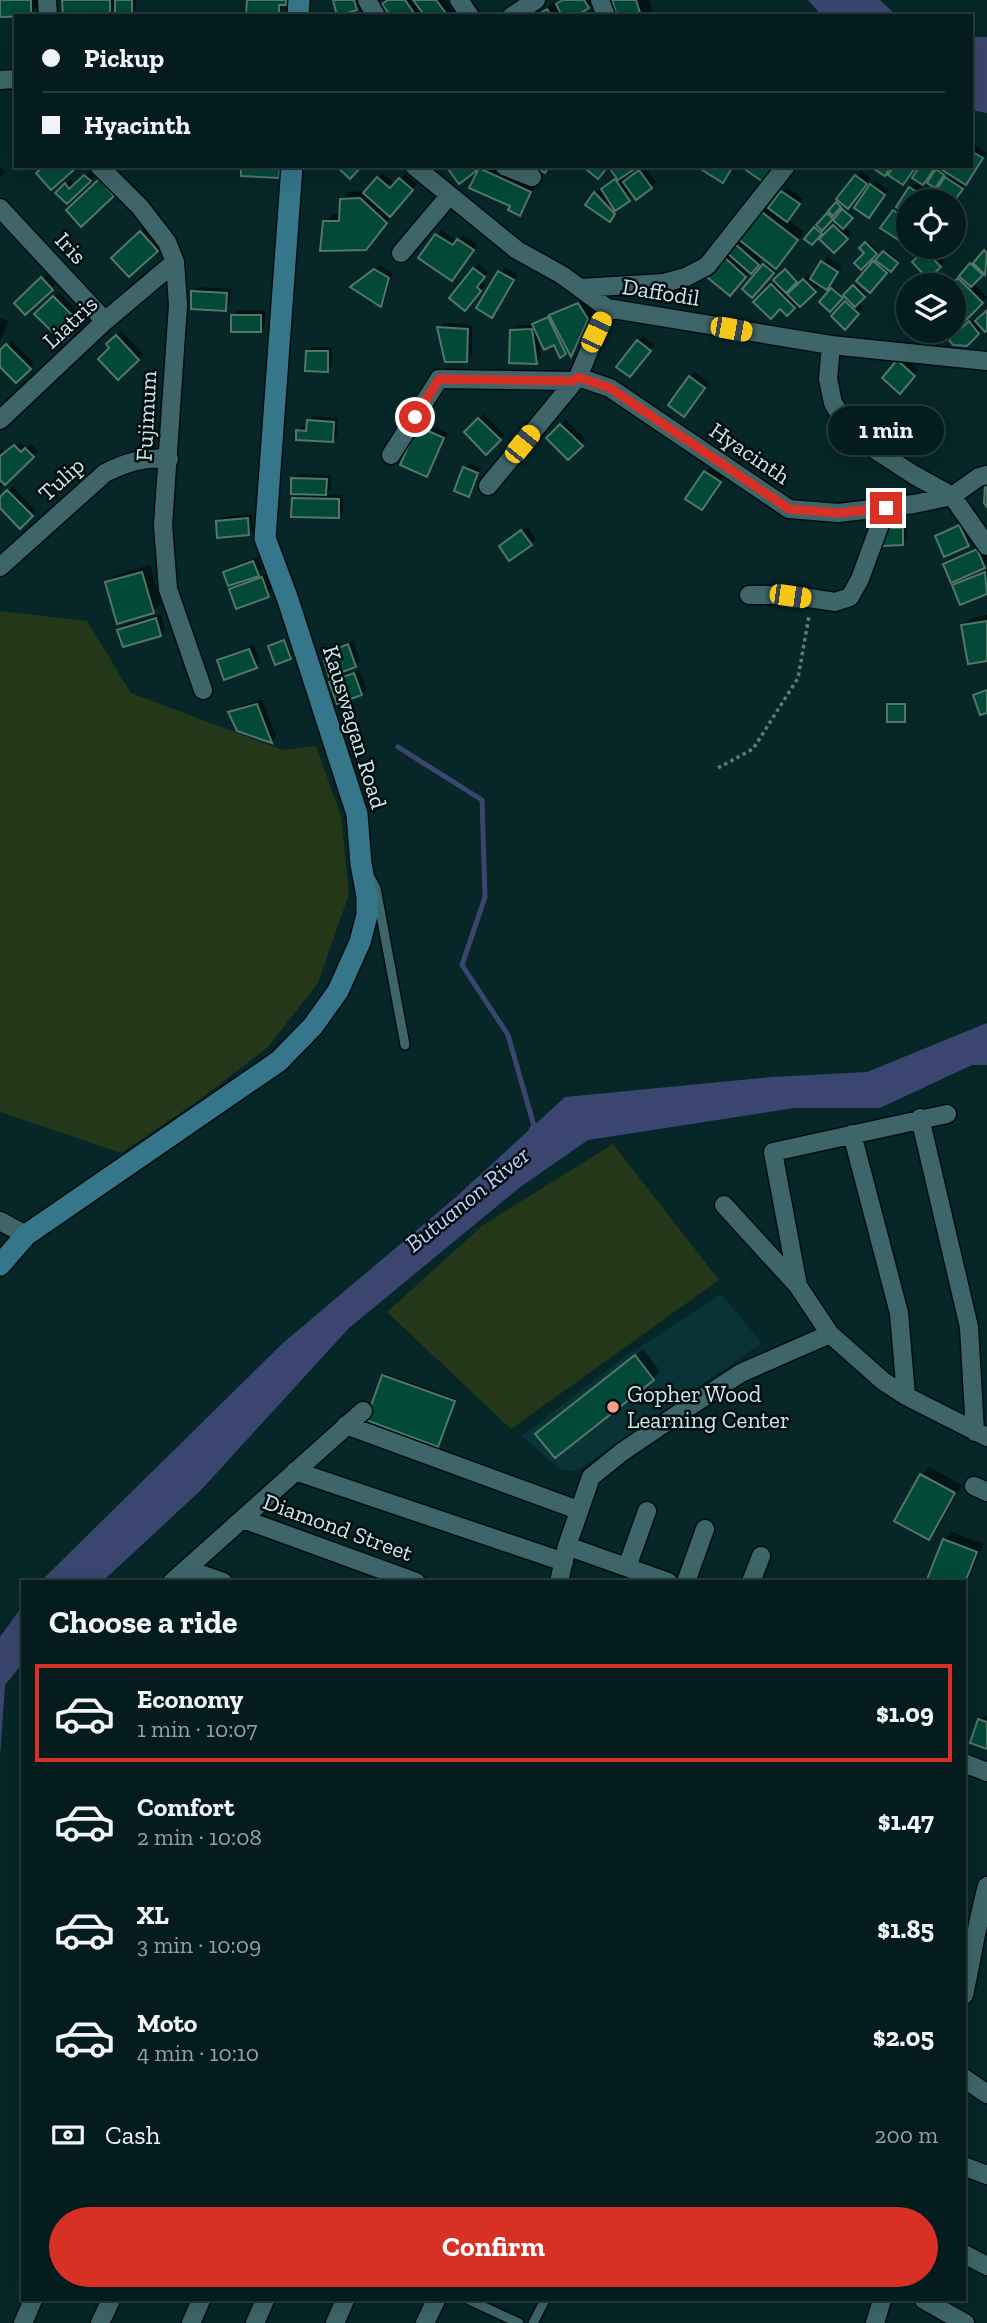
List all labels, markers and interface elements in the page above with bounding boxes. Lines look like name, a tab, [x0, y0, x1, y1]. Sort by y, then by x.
text: Pickup	[84, 42, 164, 74]
text: Hyacinth	[84, 109, 191, 141]
map controls	[896, 189, 966, 343]
button: locate	[896, 189, 966, 259]
street label: Iris	[49, 226, 93, 270]
street label: Daffodil	[620, 272, 702, 312]
button: layers	[896, 273, 966, 343]
street label: Liatris	[37, 290, 103, 354]
car	[578, 309, 615, 355]
car	[709, 315, 754, 343]
street label: Fujimum	[130, 370, 162, 462]
route start	[399, 401, 431, 433]
callout: 1 min	[828, 406, 944, 456]
street label: Hyacinth	[704, 416, 796, 490]
text: 1 min	[859, 416, 913, 444]
car	[501, 421, 544, 467]
street label: Tulip	[32, 451, 90, 507]
route end	[870, 492, 902, 524]
car	[768, 583, 813, 609]
street label: Kauswagan Road	[317, 642, 393, 812]
water label: Butuanon River	[399, 1140, 536, 1258]
place label: Gopher Wood Learning Center	[627, 1380, 790, 1434]
marker: Gopher Wood Learning Center	[605, 1399, 621, 1415]
street label: Diamond Street	[259, 1487, 417, 1567]
text: Choose a ride	[49, 1603, 237, 1641]
icon: car	[53, 1682, 116, 1745]
text: Economy	[137, 1683, 243, 1715]
text: $1.09	[876, 1697, 934, 1729]
text: 1 min · 10:07	[137, 1715, 257, 1743]
icon: car	[53, 1790, 116, 1853]
text: Comfort	[137, 1791, 234, 1823]
text: $1.47	[878, 1805, 934, 1837]
text: 2 min · 10:08	[137, 1823, 262, 1851]
icon: car	[53, 1898, 116, 1961]
text: XL	[137, 1899, 169, 1931]
text: $1.85	[877, 1913, 934, 1945]
text: 3 min · 10:09	[137, 1931, 261, 1959]
icon: car	[53, 2006, 116, 2069]
text: Moto	[137, 2007, 197, 2039]
text: $2.05	[873, 2021, 934, 2053]
text: 4 min · 10:10	[137, 2039, 259, 2067]
icon: cash	[49, 2116, 87, 2154]
text: Cash	[105, 2119, 160, 2151]
text: 200 m	[875, 2121, 938, 2149]
button: Confirm	[49, 2207, 938, 2287]

